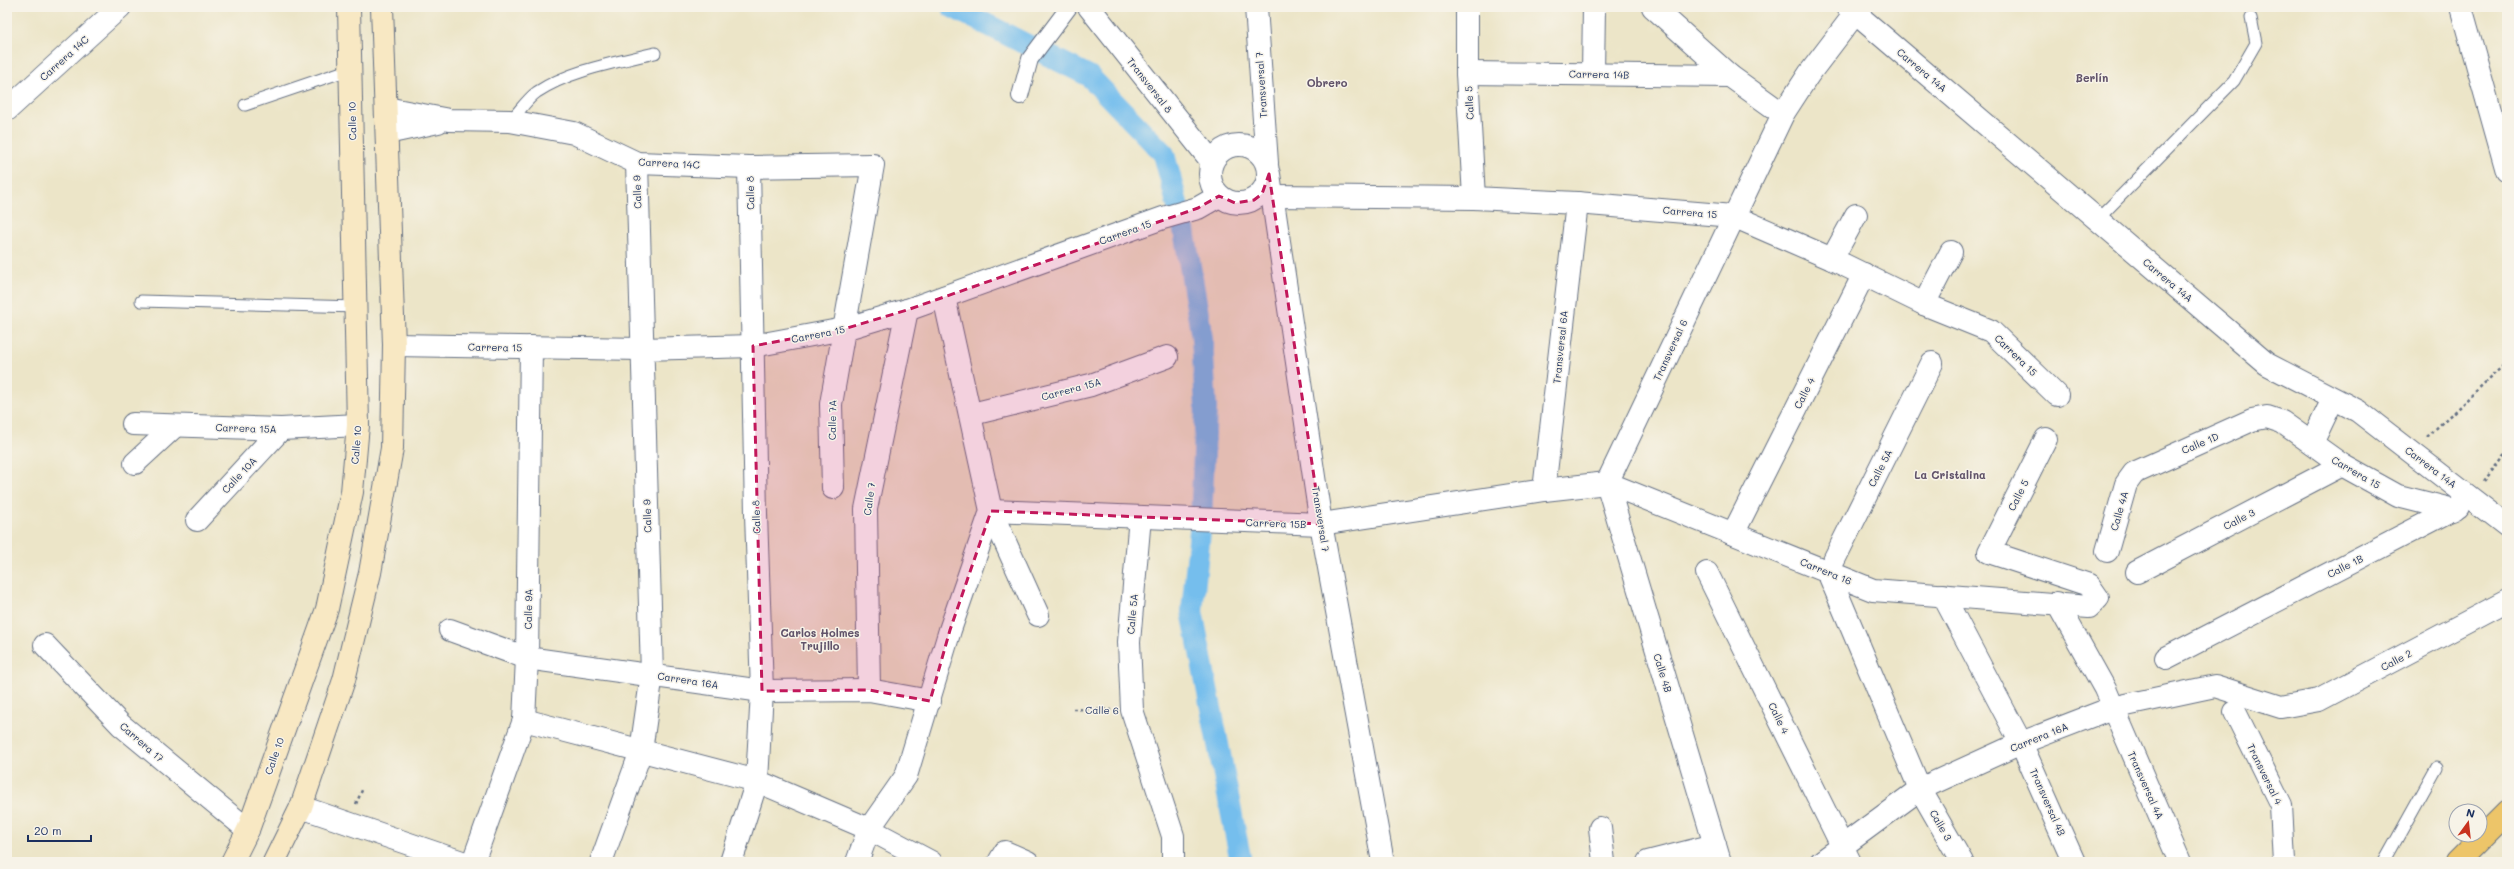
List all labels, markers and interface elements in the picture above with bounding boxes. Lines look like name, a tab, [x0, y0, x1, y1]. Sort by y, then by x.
street label: Carrera 14C	[36, 32, 92, 84]
street label: Carrera 14A	[1894, 45, 1950, 95]
street label: Transversal 7	[1252, 51, 1270, 118]
street label: Transversal 8	[1124, 54, 1176, 116]
street label: Carrera 14B	[1569, 66, 1629, 82]
district label: Berlín	[2076, 70, 2108, 85]
district label: Obrero	[1307, 75, 1348, 90]
street label: Calle 5	[1461, 86, 1477, 120]
street label: Calle 10	[345, 102, 359, 140]
street label: Carrera 14C	[638, 154, 700, 172]
street label: Calle 9	[629, 175, 645, 209]
street label: Calle 8	[743, 176, 757, 210]
street label: Carrera 15	[1662, 203, 1718, 221]
street label: Carrera 15	[1097, 216, 1153, 248]
street label: Carrera 14A	[2140, 255, 2196, 305]
street label: Transversal 6A	[1549, 310, 1571, 384]
street label: Transversal 6	[1650, 317, 1690, 383]
street label: Carrera 15	[790, 322, 846, 346]
street label: Carrera 15	[1992, 331, 2041, 379]
street label: Carrera 15	[468, 340, 522, 354]
street label: Carrera 15A	[1040, 374, 1102, 404]
street label: Calle 4	[1790, 375, 1818, 411]
street label: Calle 7A	[825, 400, 839, 440]
street label: Carrera 15A	[215, 420, 277, 436]
street label: Calle 10	[347, 425, 365, 465]
street label: Calle 1D	[2179, 429, 2221, 457]
street label: Carrera 14A	[2402, 443, 2460, 491]
street label: Calle 5A	[1865, 447, 1895, 489]
street label: Carrera 15	[2329, 452, 2383, 492]
street label: Calle 10A	[218, 454, 260, 496]
district label: La Cristalina	[1914, 467, 1986, 482]
street label: Calle 5	[2004, 477, 2032, 513]
street label: Calle 7	[860, 481, 878, 516]
street label: Transversal 7	[1309, 485, 1333, 553]
street label: Calle 4A	[2107, 489, 2131, 532]
street label: Calle 9	[639, 499, 655, 533]
street label: Calle 8	[748, 500, 764, 534]
street label: Calle 3	[2221, 505, 2257, 533]
street label: Carrera 15B	[1245, 515, 1307, 531]
street label: Calle 1B	[2325, 551, 2365, 581]
street label: Carrera 16	[1798, 554, 1854, 588]
street label: Calle 9A	[521, 589, 535, 629]
street label: Calle 5A	[1123, 593, 1141, 635]
district label: Carlos Holmes Trujillo	[780, 625, 860, 653]
street label: Calle 2	[2378, 646, 2414, 674]
street label: Calle 4B	[1650, 652, 1676, 694]
street label: Carrera 16A	[657, 668, 720, 692]
street label: Calle 4	[1765, 700, 1793, 736]
street label: Calle 6	[1085, 703, 1119, 717]
street label: Carrera 17	[117, 719, 167, 765]
street label: Carrera 16A	[2008, 719, 2070, 755]
street label: Calle 10	[261, 736, 287, 776]
street label: Transversal 4	[2244, 741, 2286, 807]
street label: Transversal 4A	[2125, 749, 2167, 821]
street label: Transversal 4B	[2027, 766, 2069, 838]
north arrow	[2448, 803, 2488, 843]
text: N	[2465, 805, 2477, 821]
street label: Calle 3	[1927, 807, 1956, 843]
scale bar	[28, 817, 91, 843]
text: 20 m	[34, 822, 62, 838]

